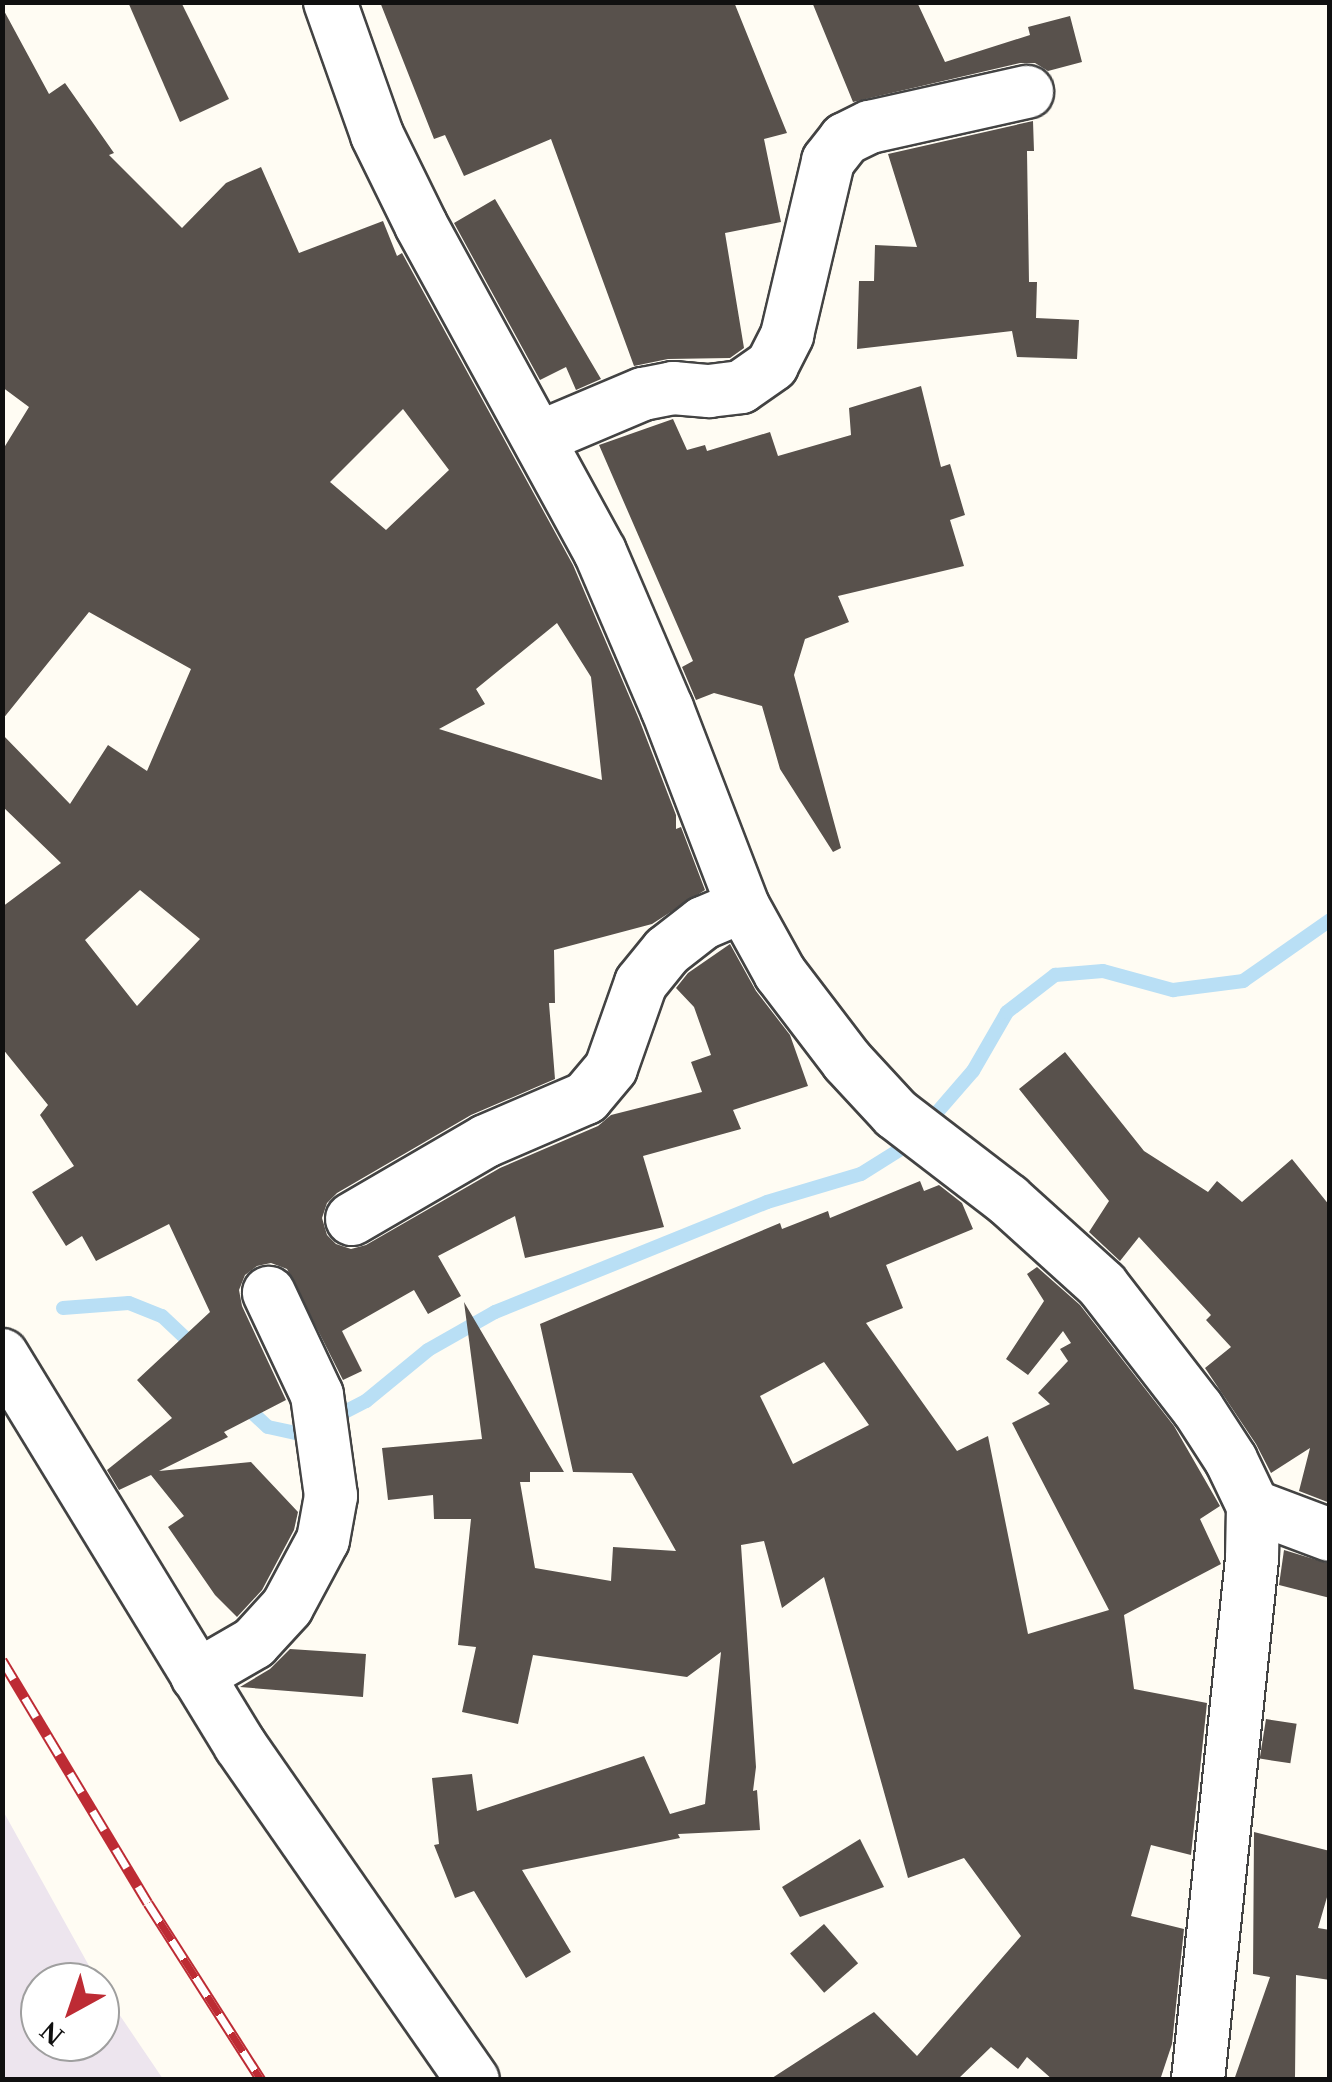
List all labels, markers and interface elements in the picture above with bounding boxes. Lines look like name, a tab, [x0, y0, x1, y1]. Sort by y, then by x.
north arrow	[20, 1962, 120, 2062]
text: N	[34, 2015, 69, 2052]

